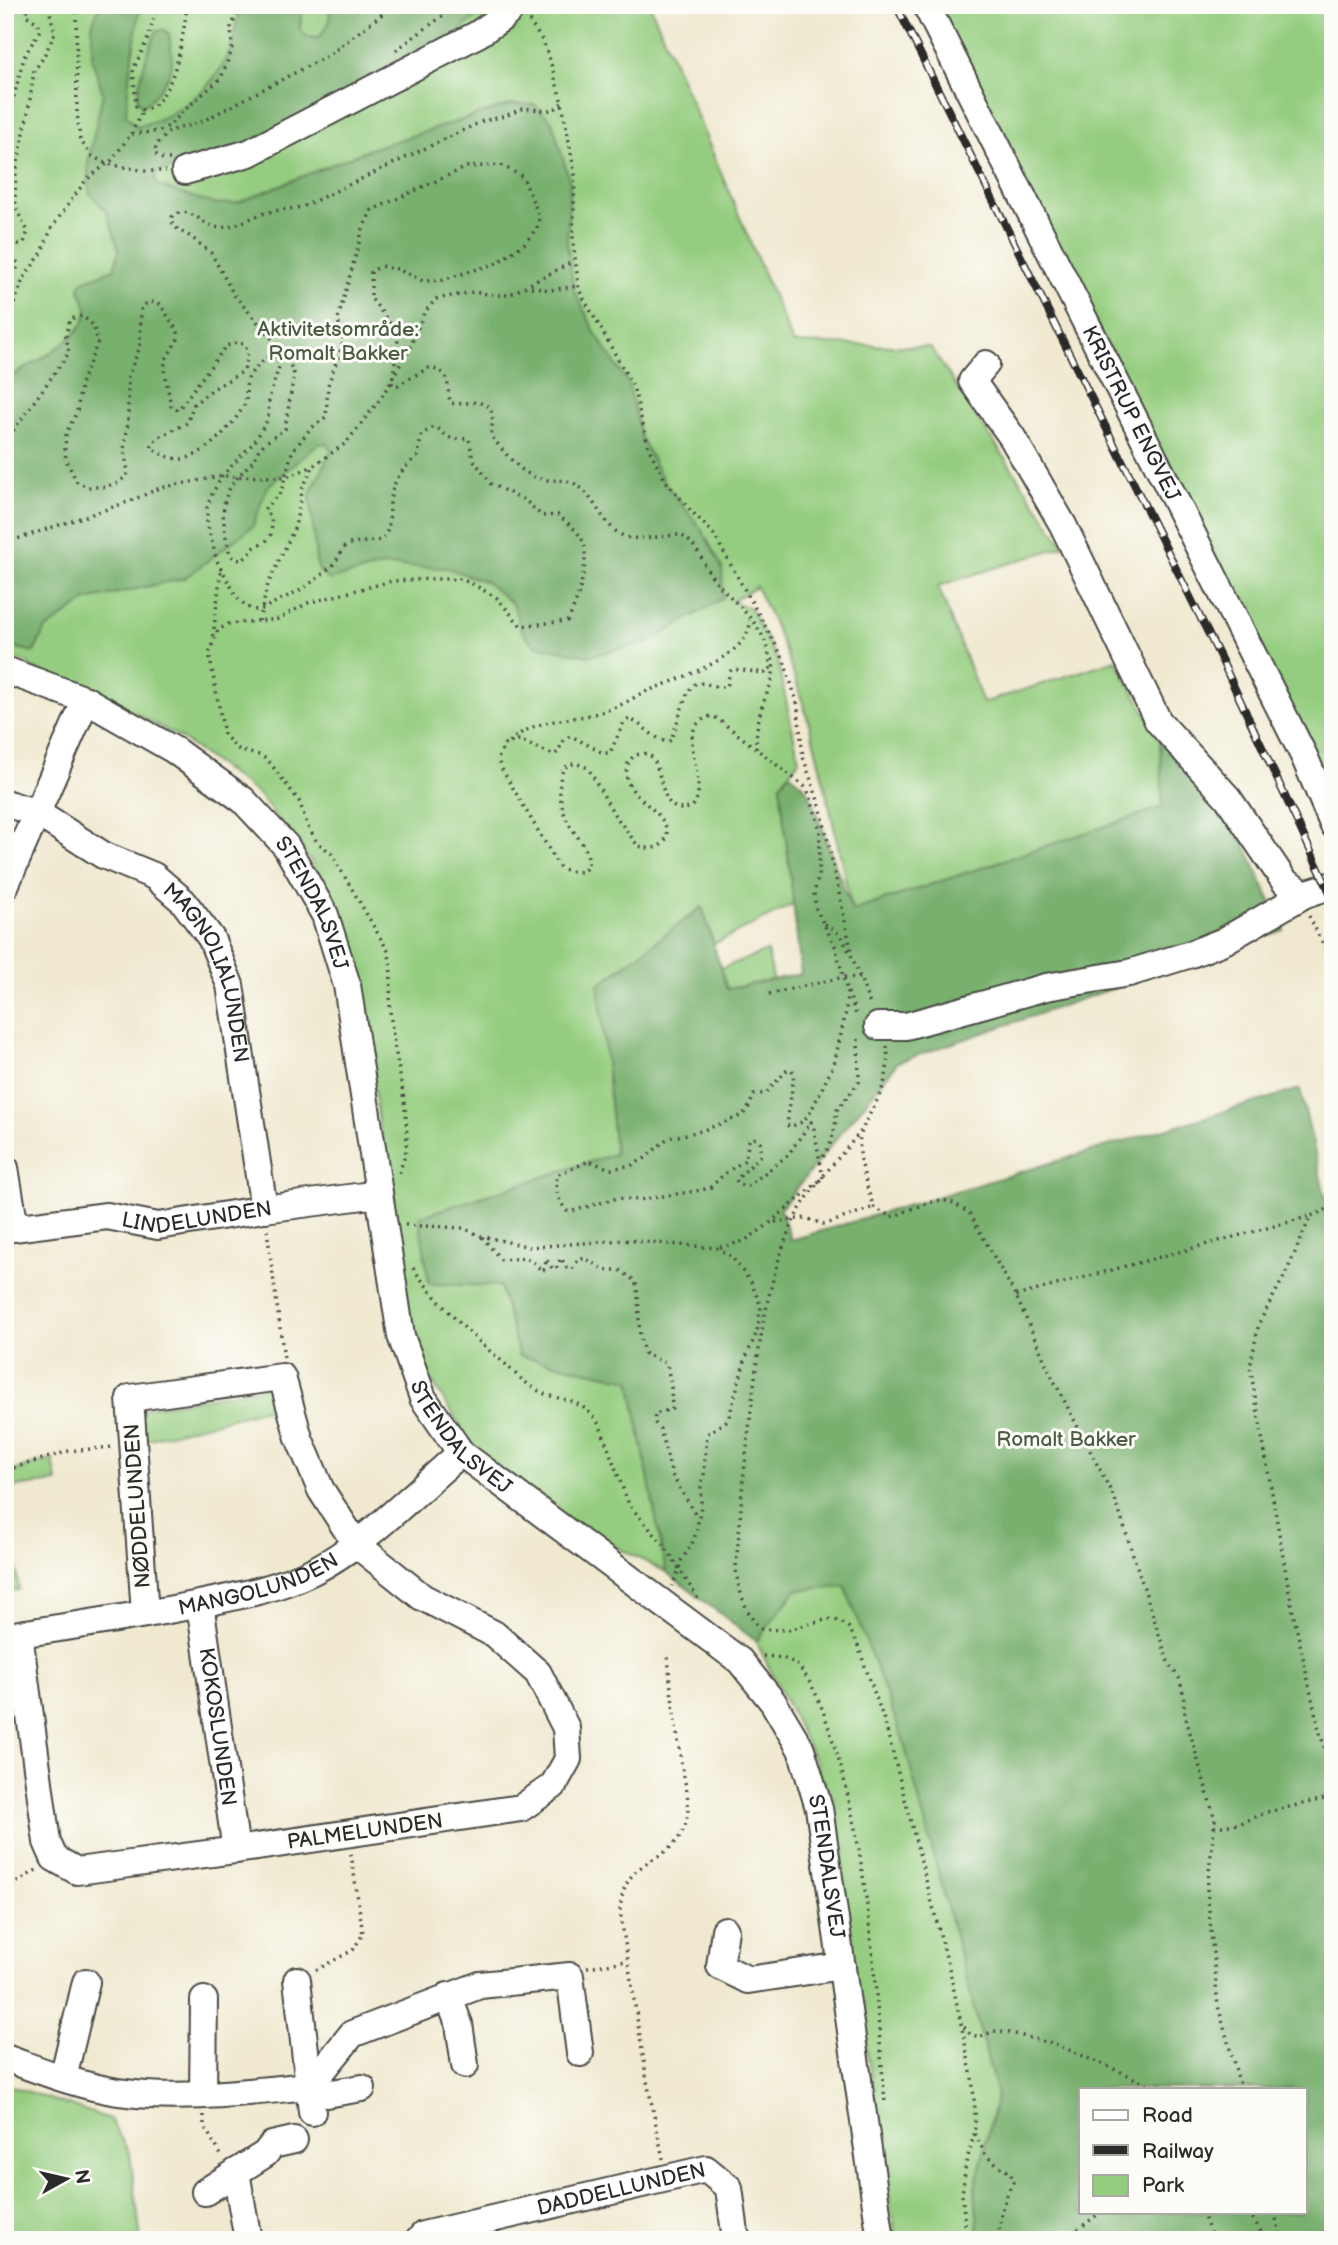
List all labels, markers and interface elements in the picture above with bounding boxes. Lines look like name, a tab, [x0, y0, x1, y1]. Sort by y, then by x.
park label: Aktivitetsområde: Romalt Bakker	[257, 317, 419, 366]
street label: KRISTRUP ENGVEJ	[1077, 322, 1186, 506]
street label: STENDALSVEJ	[270, 831, 354, 973]
street label: MAGNOLIALUNDEN	[158, 878, 254, 1065]
street label: LINDELUNDEN	[120, 1196, 274, 1239]
street label: STENDALSVEJ	[405, 1377, 517, 1500]
street label: NØDDELUNDEN	[119, 1423, 156, 1589]
park label: Romalt Bakker	[996, 1427, 1136, 1452]
street label: MANGOLUNDEN	[176, 1548, 343, 1621]
street label: KOKOSLUNDEN	[194, 1646, 241, 1807]
street label: STENDALSVEJ	[803, 1791, 850, 1941]
street label: PALMELUNDEN	[286, 1808, 444, 1855]
legend	[1079, 2088, 1306, 2214]
text: Road	[1142, 2103, 1193, 2128]
text: Railway	[1142, 2139, 1214, 2164]
north arrow	[32, 2144, 102, 2214]
street label: DADDELLUNDEN	[535, 2158, 708, 2221]
text: N	[69, 2168, 94, 2186]
text: Park	[1142, 2173, 1185, 2198]

